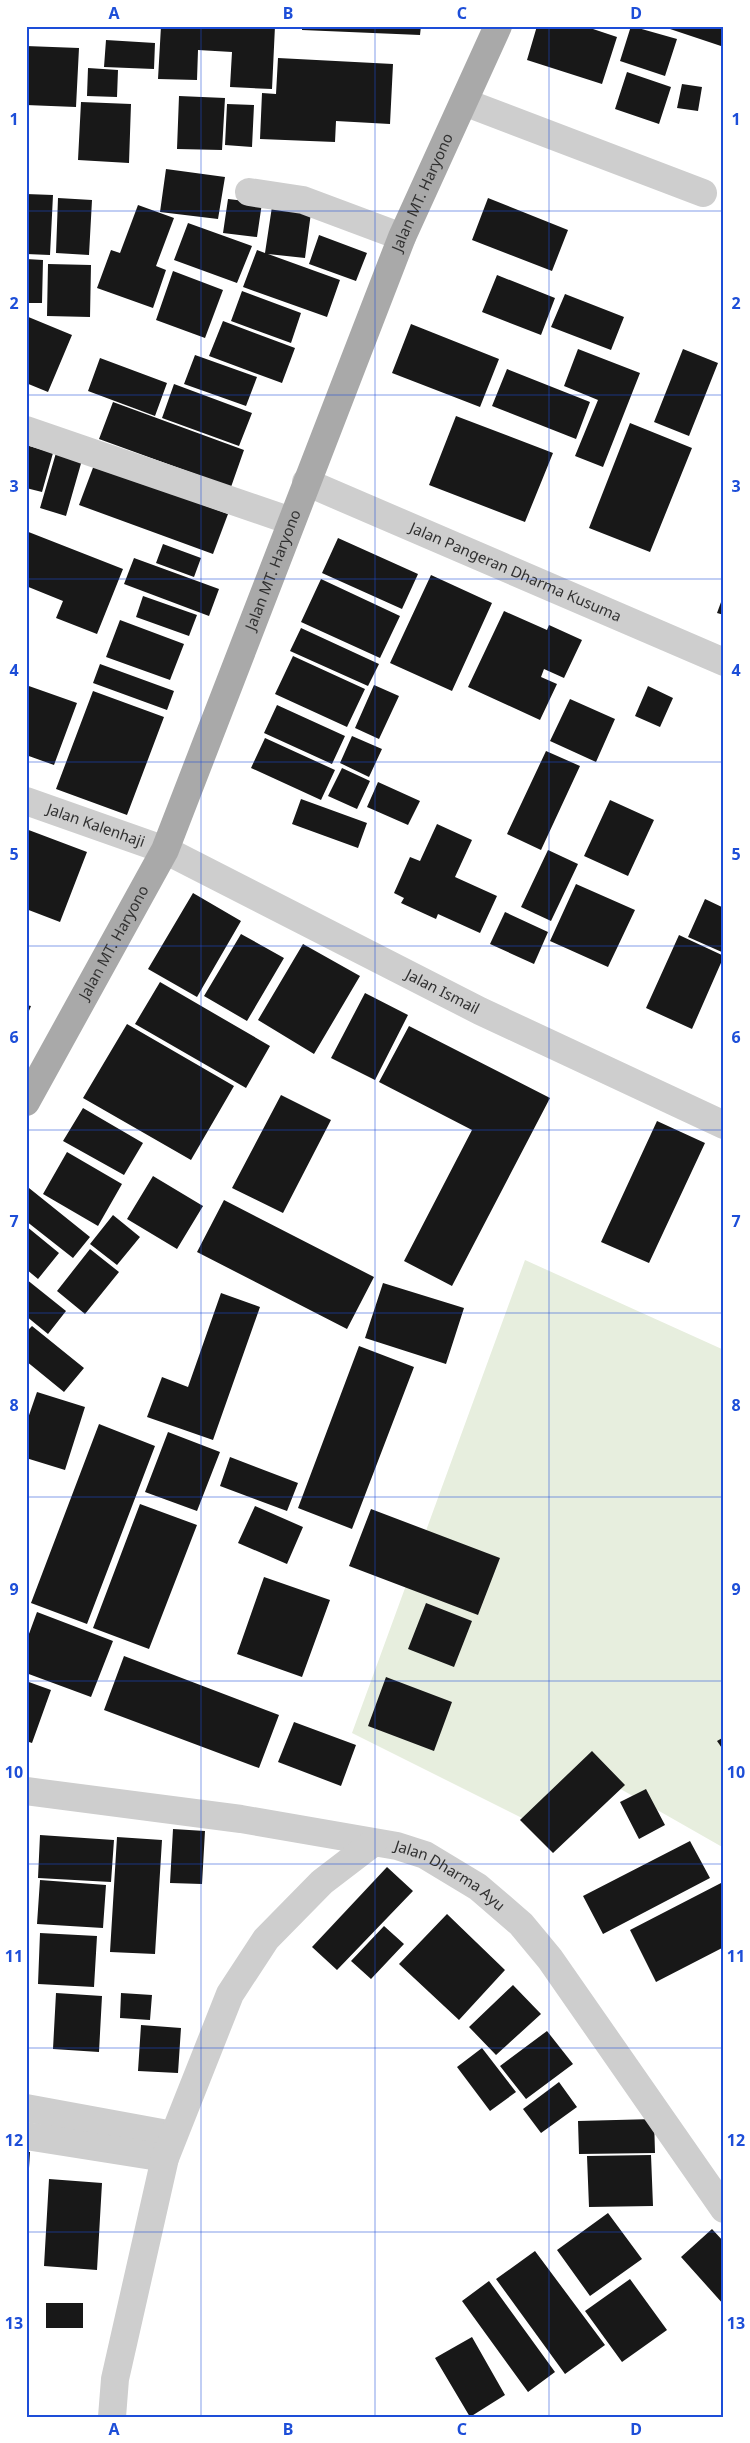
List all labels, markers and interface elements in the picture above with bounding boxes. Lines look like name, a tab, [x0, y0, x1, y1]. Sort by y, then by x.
text: A	[108, 2, 120, 24]
text: B	[283, 2, 293, 24]
text: C	[457, 2, 467, 24]
text: D	[630, 2, 642, 24]
text: 1	[9, 108, 19, 130]
text: 1	[731, 108, 741, 130]
street label: Jalan MT. Haryono	[386, 130, 457, 256]
text: 2	[9, 292, 19, 314]
text: 2	[731, 292, 741, 314]
text: 3	[9, 475, 19, 497]
text: 3	[731, 475, 741, 497]
street label: Jalan MT. Haryono	[239, 506, 305, 635]
street label: Jalan Pangeran Dharma Kusuma	[405, 516, 625, 626]
text: 4	[9, 659, 19, 681]
text: 4	[731, 659, 741, 681]
street label: Jalan Kalenhaji	[42, 797, 148, 851]
text: 5	[9, 843, 19, 865]
text: 5	[731, 843, 741, 865]
street label: Jalan MT. Haryono	[72, 881, 153, 1005]
street label: Jalan Ismail	[401, 963, 483, 1018]
text: 6	[9, 1026, 19, 1048]
text: 6	[731, 1026, 741, 1048]
text: 7	[9, 1210, 19, 1232]
text: 7	[731, 1210, 741, 1232]
text: 8	[9, 1394, 19, 1416]
text: 8	[731, 1394, 741, 1416]
text: 9	[9, 1578, 19, 1600]
text: 9	[731, 1578, 741, 1600]
text: 10	[5, 1761, 23, 1783]
text: 10	[727, 1761, 745, 1783]
street label: Jalan Dharma Ayu	[390, 1834, 510, 1915]
text: 11	[5, 1945, 23, 1967]
text: 11	[727, 1945, 745, 1967]
text: 12	[5, 2129, 23, 2151]
text: 12	[727, 2129, 745, 2151]
text: 13	[5, 2312, 23, 2334]
text: 13	[727, 2312, 745, 2334]
text: A	[108, 2418, 120, 2440]
text: B	[283, 2418, 293, 2440]
text: C	[457, 2418, 467, 2440]
text: D	[630, 2418, 642, 2440]

